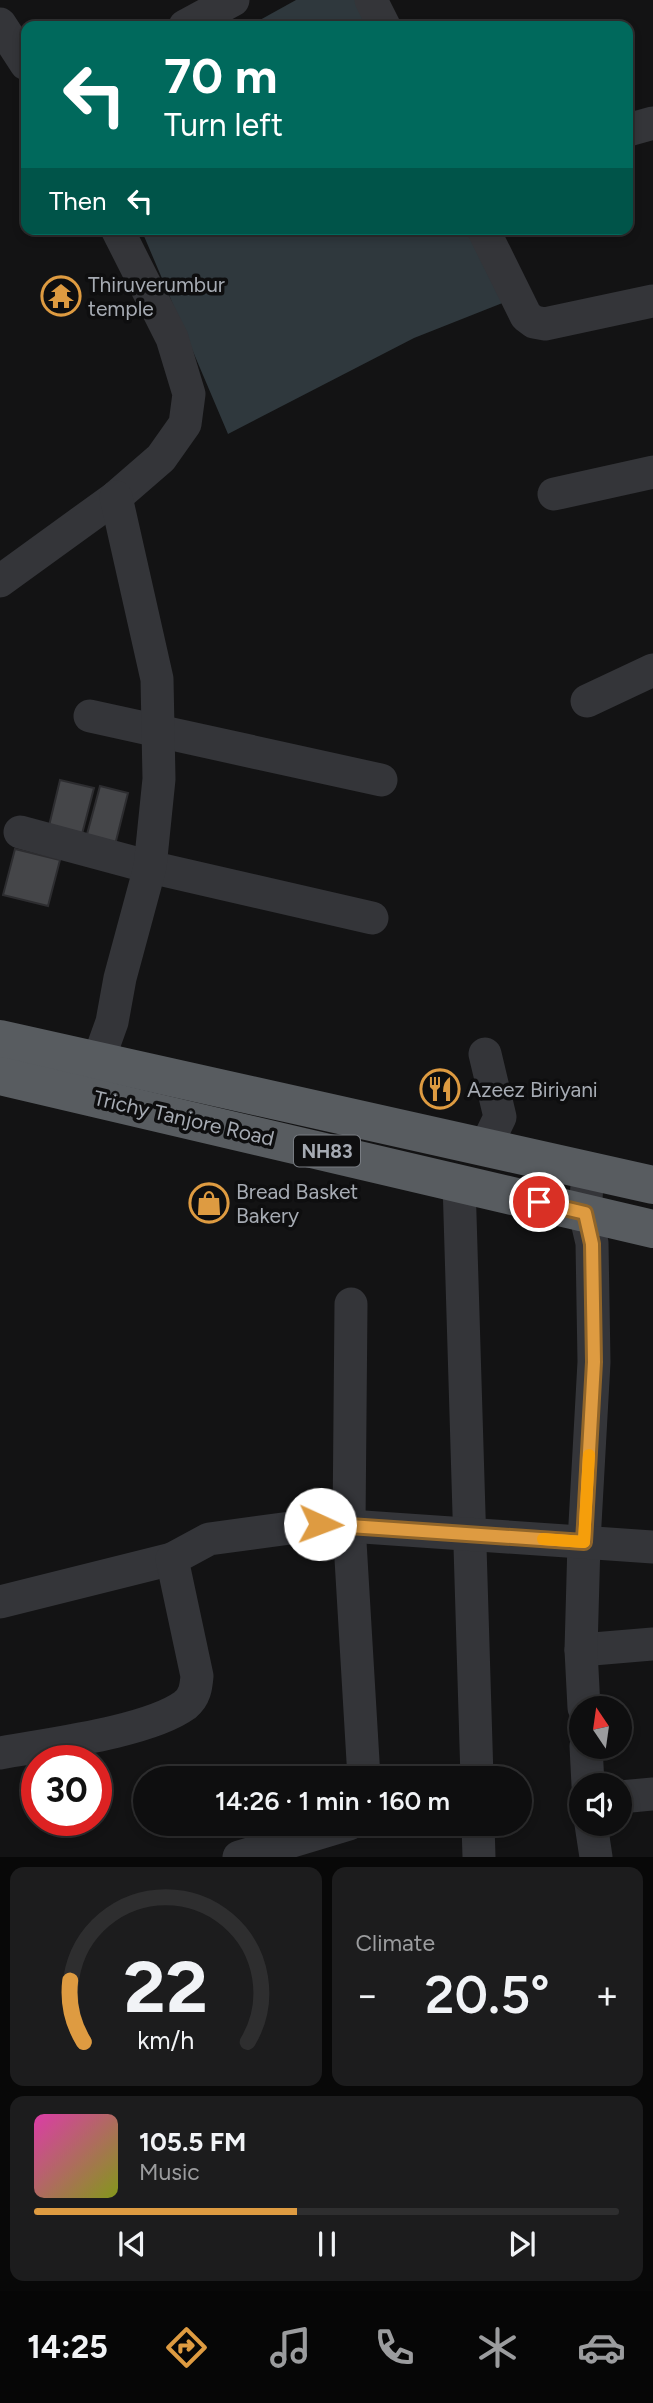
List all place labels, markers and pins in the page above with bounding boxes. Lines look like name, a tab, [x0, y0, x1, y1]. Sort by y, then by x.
place label: Thiruverumbur temple	[88, 272, 225, 321]
temple icon: Thiruverumbur temple	[40, 275, 82, 317]
restaurant icon: Azeez Biriyani	[419, 1068, 461, 1110]
place label: Azeez Biriyani	[467, 1077, 598, 1102]
pin	[509, 1172, 569, 1232]
place label: Bread Basket Bakery	[236, 1179, 358, 1228]
shop icon: Bread Basket Bakery	[188, 1182, 230, 1224]

